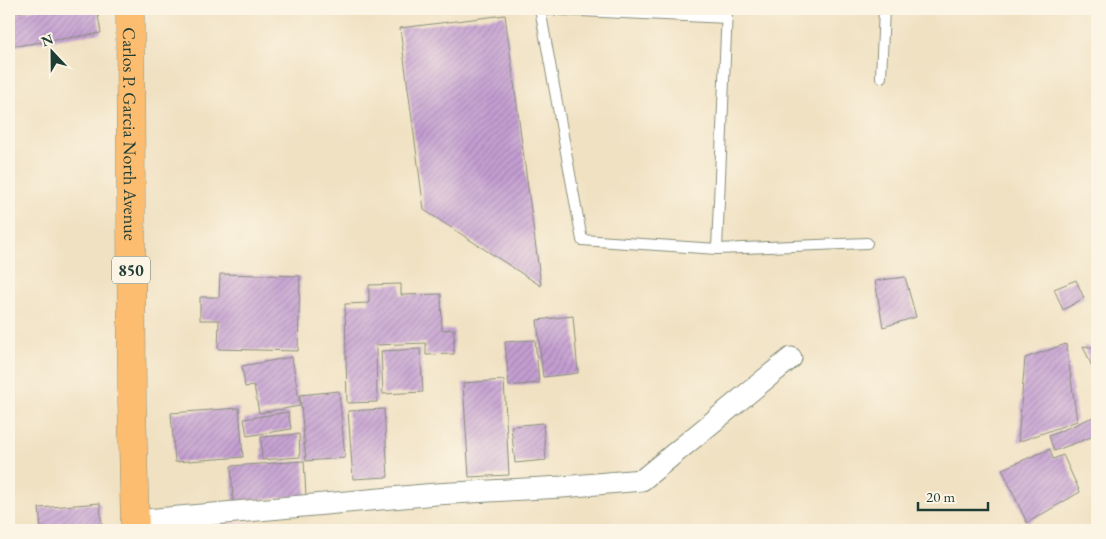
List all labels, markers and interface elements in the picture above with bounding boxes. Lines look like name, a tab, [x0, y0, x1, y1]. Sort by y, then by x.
street label: Carlos P. Garcia North Avenue	[119, 27, 143, 241]
north arrow	[28, 28, 78, 78]
text: N	[39, 29, 56, 50]
road number: 850	[112, 256, 150, 284]
scale bar	[918, 479, 988, 511]
text: 20 m	[926, 487, 955, 506]

